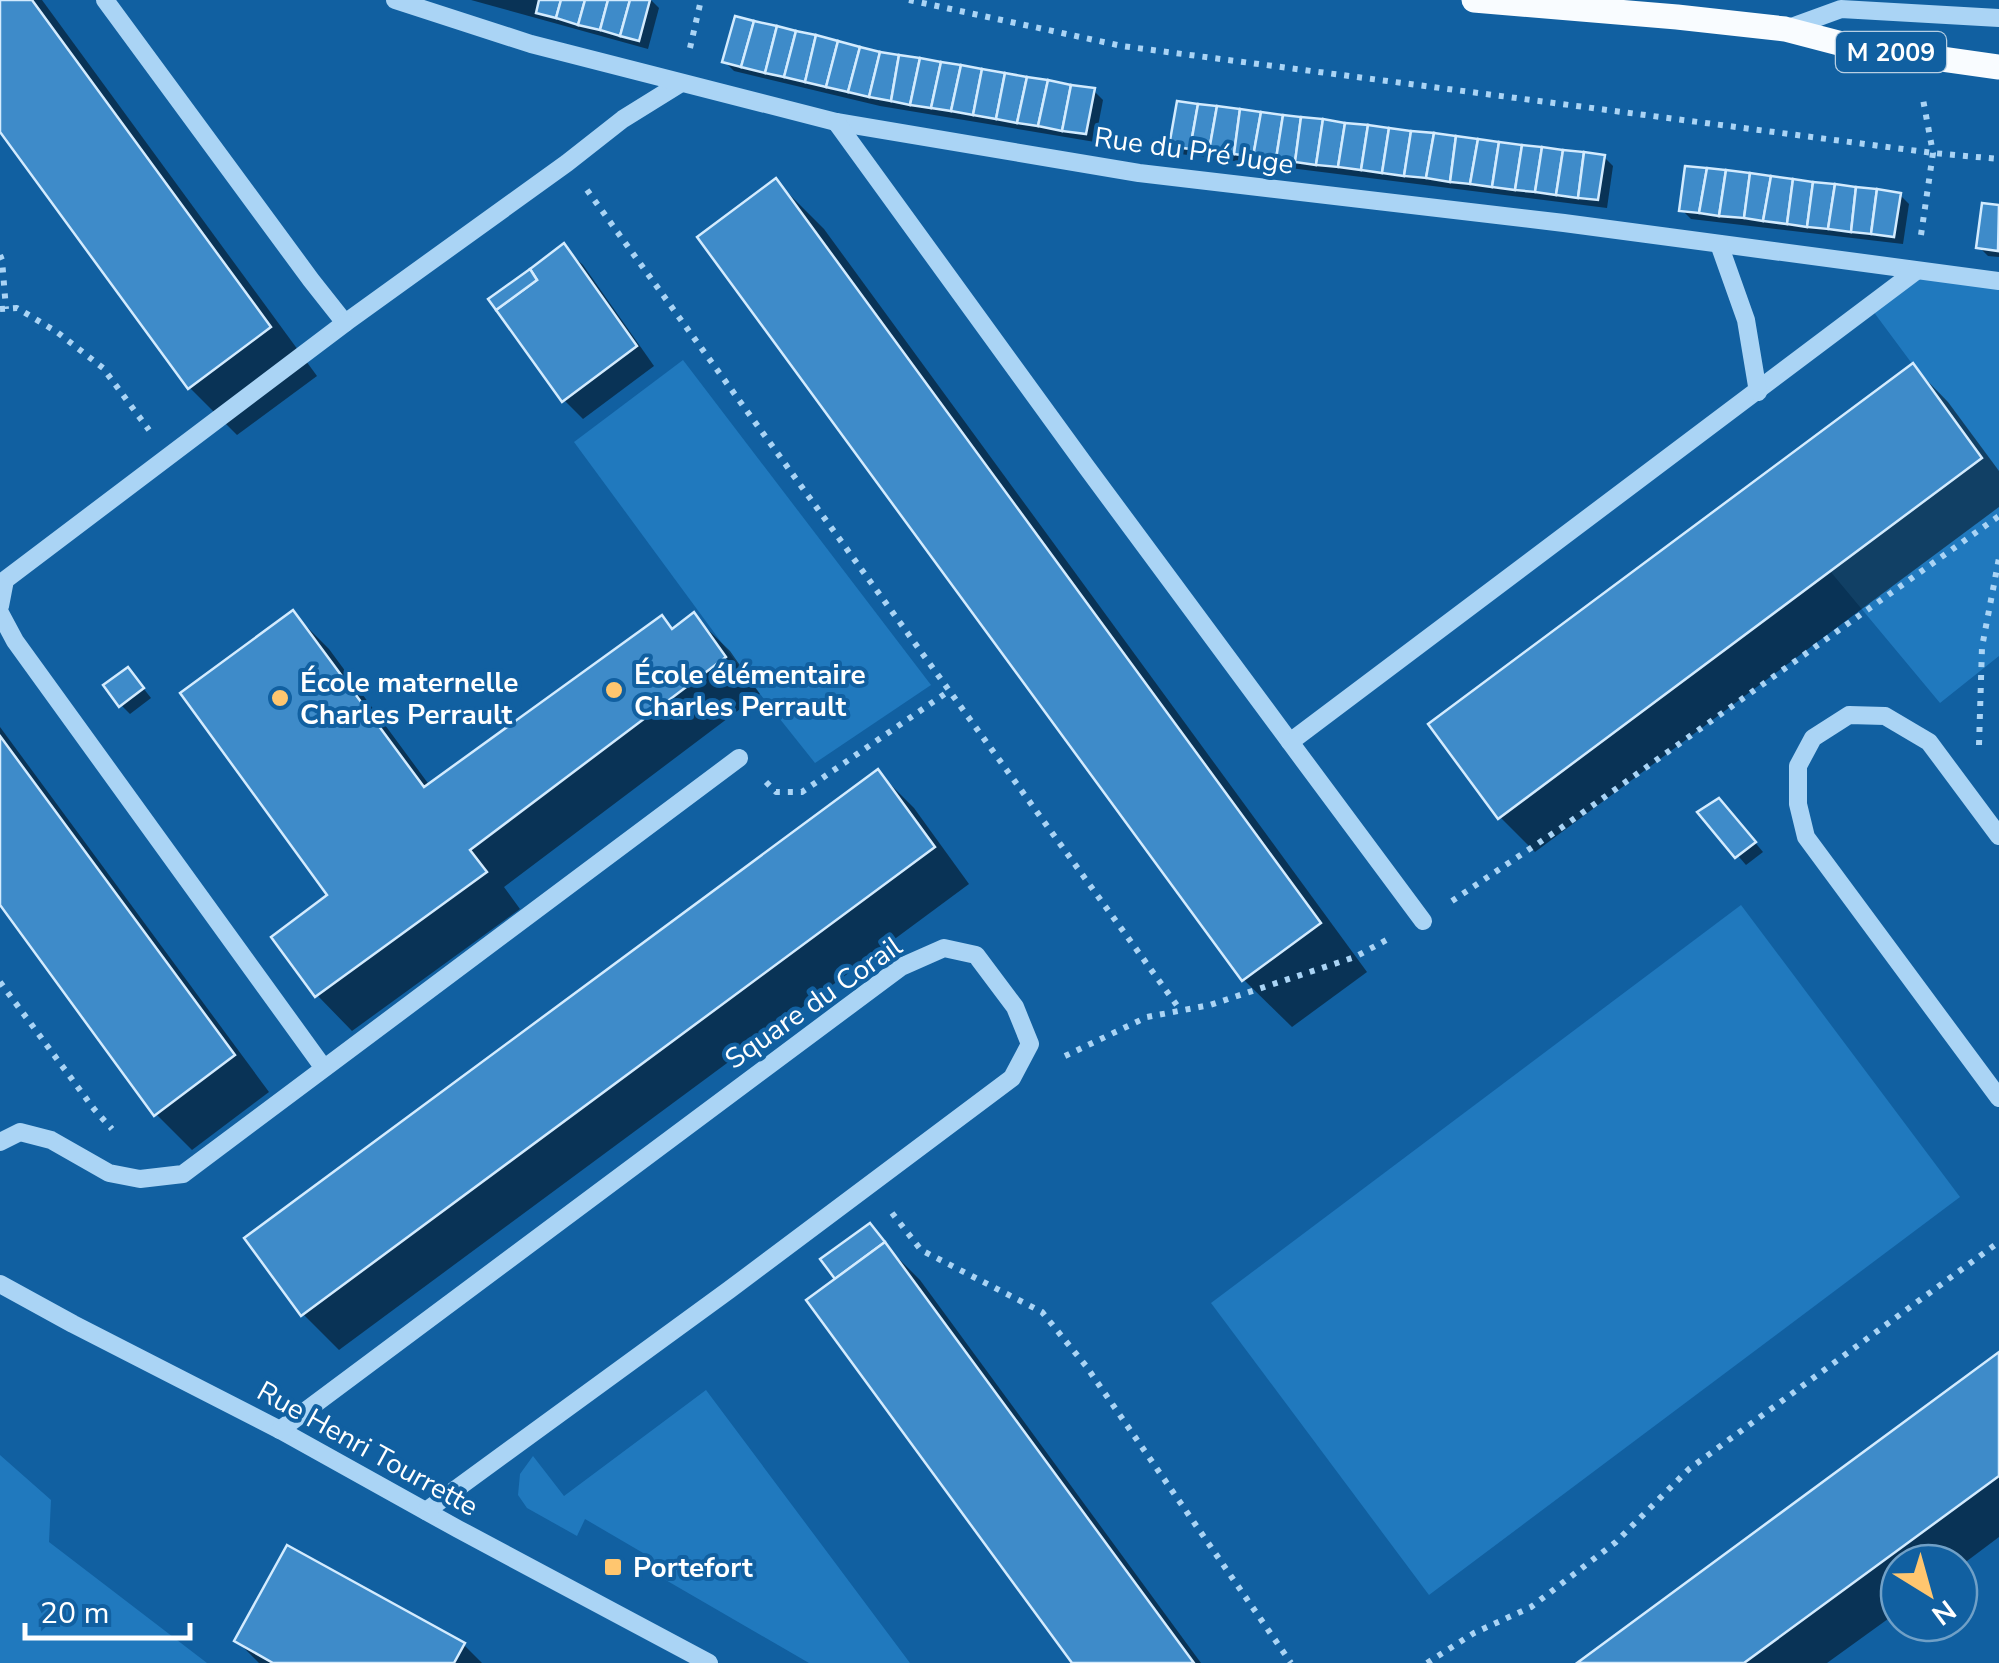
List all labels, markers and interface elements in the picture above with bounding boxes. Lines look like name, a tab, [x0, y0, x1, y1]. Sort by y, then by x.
road number: M 2009	[1836, 32, 1946, 72]
street label: Rue du Pré Juge	[1092, 118, 1296, 184]
place label: École élémentaire Charles Perrault	[634, 656, 866, 726]
place label: École maternelle Charles Perrault	[300, 664, 518, 734]
marker: École élémentaire Charles Perrault	[603, 679, 625, 701]
marker: École maternelle Charles Perrault	[269, 687, 291, 709]
street label: Square du Corail	[717, 927, 910, 1078]
street label: Rue Henri Tourrette	[250, 1372, 485, 1525]
north arrow	[1879, 1543, 1979, 1643]
place label: Portefort	[633, 1549, 753, 1587]
marker: Portefort	[602, 1556, 624, 1578]
scale bar	[25, 1578, 190, 1640]
text: N	[1924, 1591, 1963, 1634]
text: 20 m	[40, 1593, 109, 1634]

